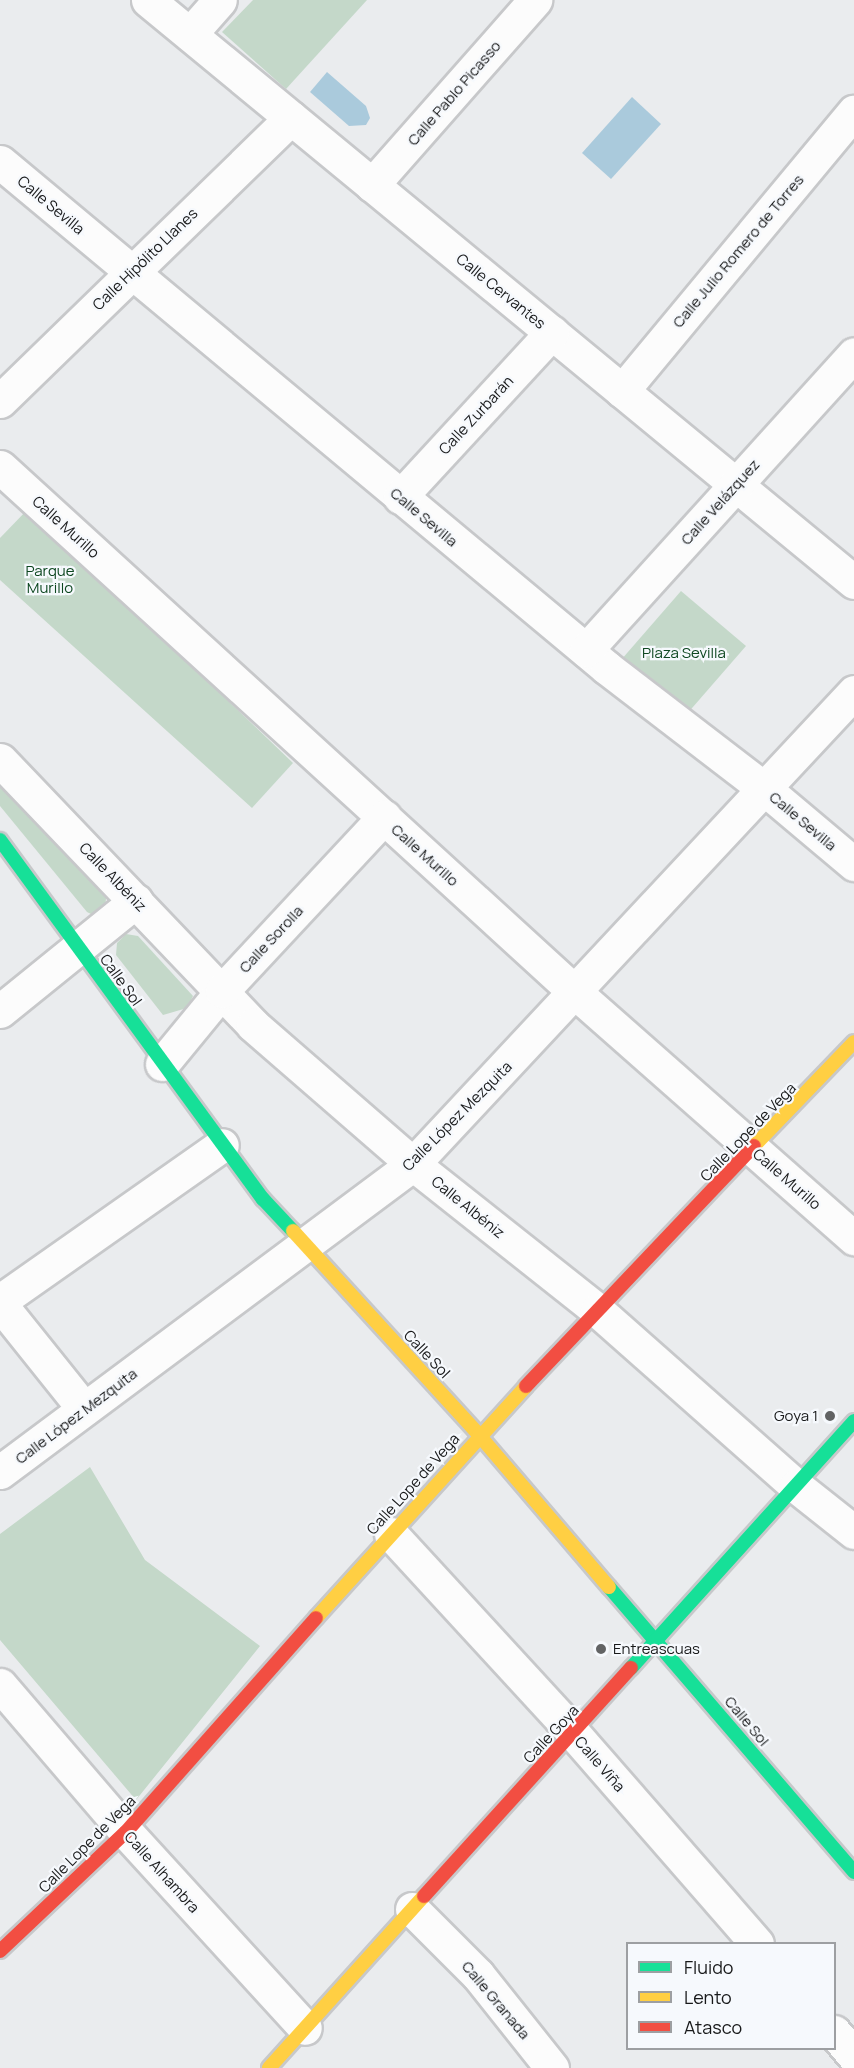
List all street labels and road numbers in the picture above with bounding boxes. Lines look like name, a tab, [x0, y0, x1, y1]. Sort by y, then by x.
street label: Calle Pablo Picasso	[404, 37, 504, 149]
street label: Calle Julio Romero de Torres	[669, 171, 807, 331]
street label: Calle Sevilla	[14, 172, 88, 238]
street label: Calle Hipólito Llanes	[89, 204, 201, 314]
street label: Calle Cervantes	[453, 250, 549, 332]
street label: Calle Zurbarán	[435, 372, 517, 458]
street label: Calle Velázquez	[677, 456, 763, 548]
street label: Calle Sevilla	[387, 484, 461, 550]
street label: Calle Murillo	[29, 492, 103, 562]
street label: Calle Sevilla	[766, 788, 840, 854]
street label: Calle Murillo	[388, 820, 462, 890]
street label: Calle Albéniz	[76, 839, 150, 915]
street label: Calle Sorolla	[235, 902, 307, 976]
street label: Calle Sol	[96, 951, 146, 1009]
street label: Calle López Mezquita	[398, 1057, 516, 1175]
street label: Calle Lope de Vega	[696, 1079, 800, 1185]
street label: Calle Murillo	[749, 1145, 825, 1213]
street label: Calle Albéniz	[428, 1172, 508, 1242]
street label: Calle Sol	[400, 1326, 454, 1382]
street label: Calle López Mezquita	[12, 1364, 140, 1468]
street label: Calle Lope de Vega	[363, 1430, 463, 1538]
street label: Calle Sol	[721, 1692, 773, 1750]
street label: Calle Goya	[520, 1701, 582, 1767]
street label: Calle Viña	[571, 1733, 629, 1795]
street label: Calle Lope de Vega	[35, 1792, 139, 1896]
street label: Calle Alhambra	[121, 1828, 203, 1916]
street label: Calle Granada	[458, 1957, 534, 2043]

